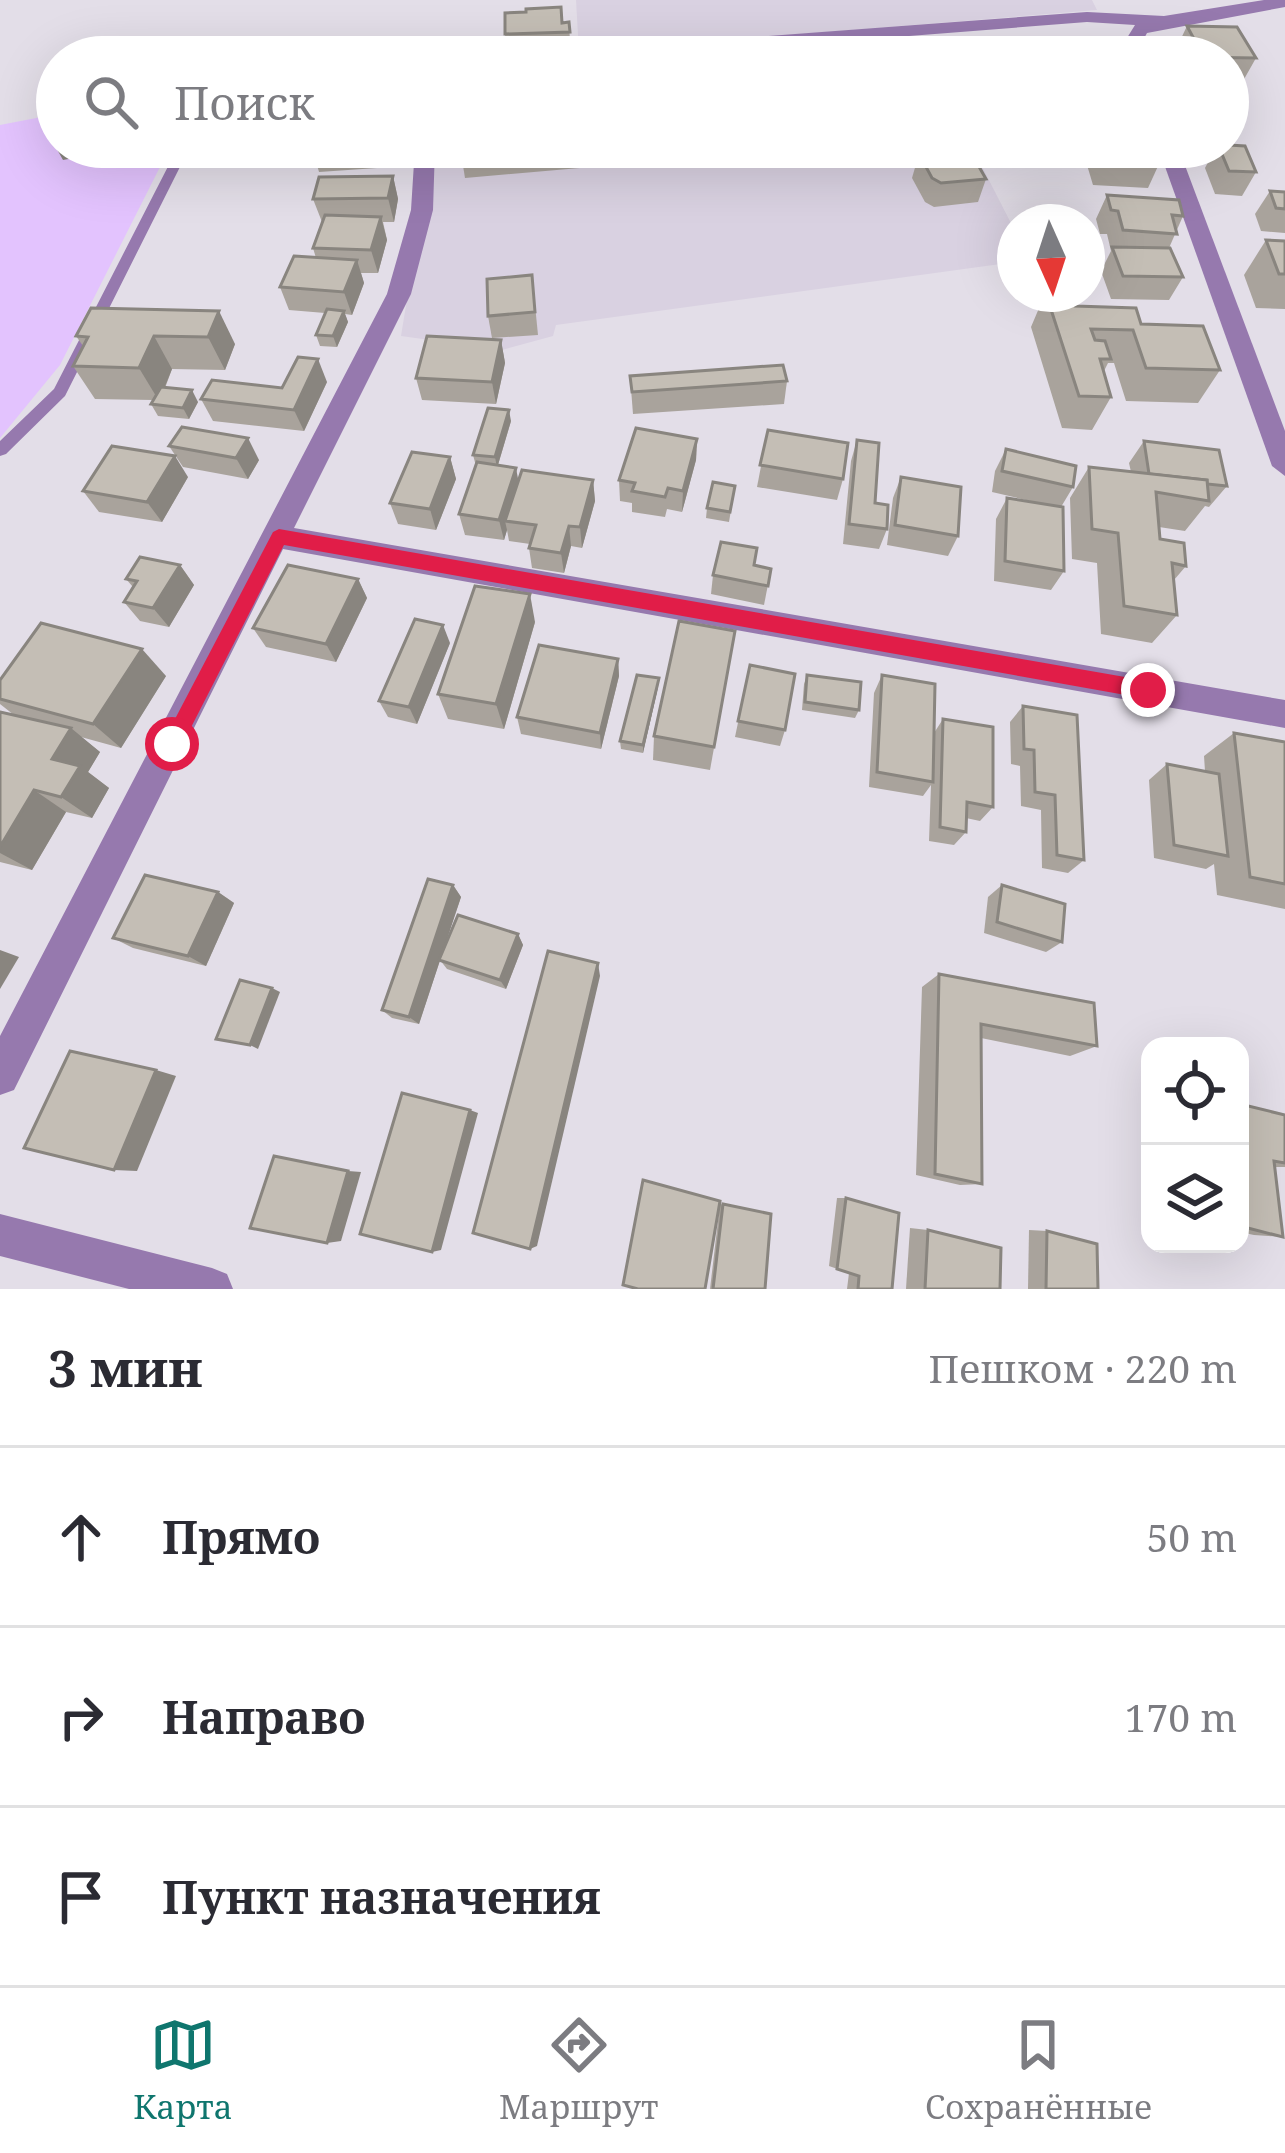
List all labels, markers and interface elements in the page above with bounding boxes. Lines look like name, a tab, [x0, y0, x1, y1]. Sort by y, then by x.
search box	[36, 36, 1249, 168]
icon: search	[78, 69, 144, 135]
text: Поиск	[174, 72, 315, 133]
north arrow	[997, 204, 1105, 312]
route end	[1121, 663, 1175, 717]
route start	[145, 717, 199, 771]
map controls	[1141, 1037, 1249, 1253]
button: locate	[1141, 1037, 1249, 1145]
button: layers	[1141, 1145, 1249, 1253]
text: 3 мин	[48, 1332, 203, 1402]
text: Пешком · 220 m	[928, 1341, 1237, 1394]
icon: ahead	[48, 1504, 114, 1570]
text: Прямо	[162, 1506, 320, 1567]
text: 50 m	[1146, 1510, 1237, 1563]
icon: right	[48, 1684, 114, 1750]
text: Направо	[162, 1686, 365, 1747]
text: 170 m	[1125, 1690, 1237, 1743]
icon: arrive	[48, 1864, 114, 1930]
text: Пункт назначения	[162, 1866, 601, 1927]
tab: Карта	[133, 2012, 233, 2129]
tab: Маршрут	[499, 2012, 659, 2129]
tab: Сохранённые	[925, 2012, 1152, 2129]

